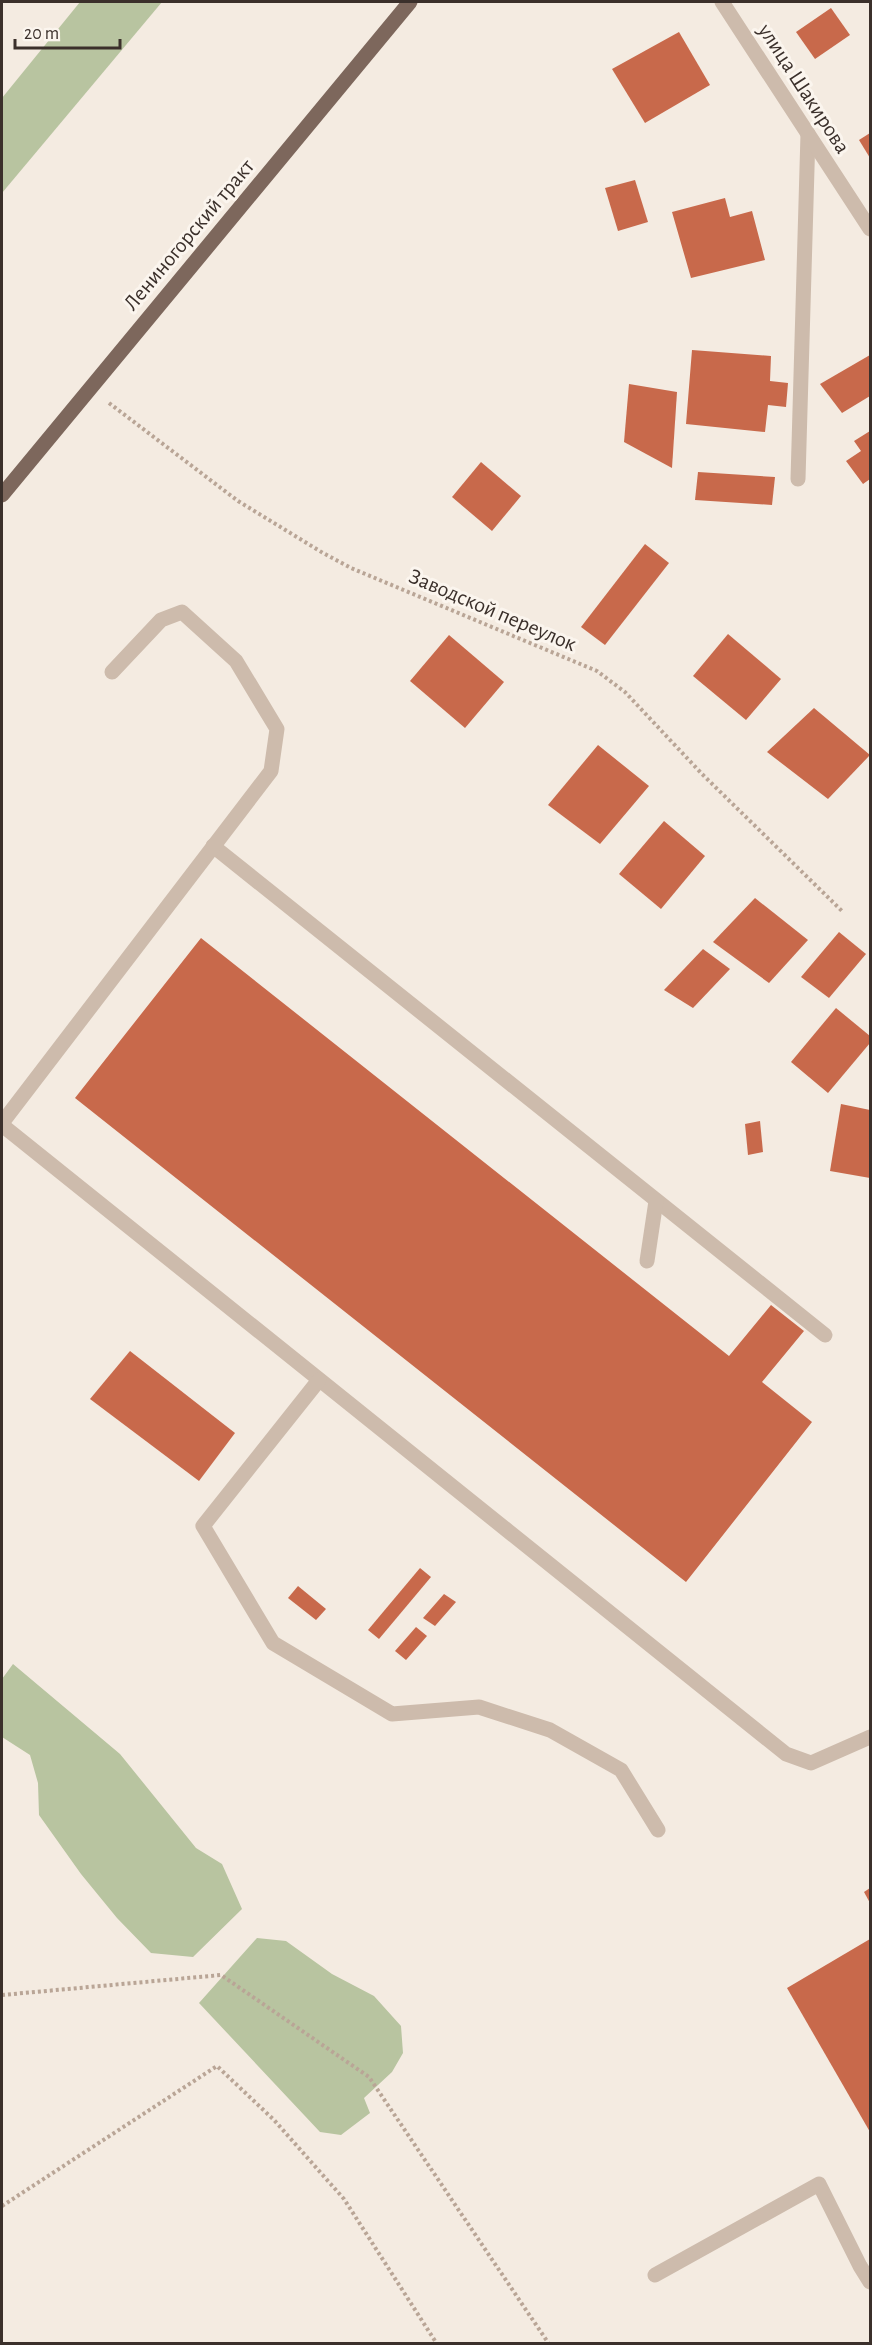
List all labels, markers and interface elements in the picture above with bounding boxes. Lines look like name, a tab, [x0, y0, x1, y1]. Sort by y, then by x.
scale bar	[15, 12, 120, 50]
street label: улица Шакирова	[754, 19, 854, 157]
text: 20 m	[24, 25, 59, 43]
street label: Лениногорский тракт	[119, 154, 259, 314]
street label: Заводской переулок	[406, 565, 580, 655]

